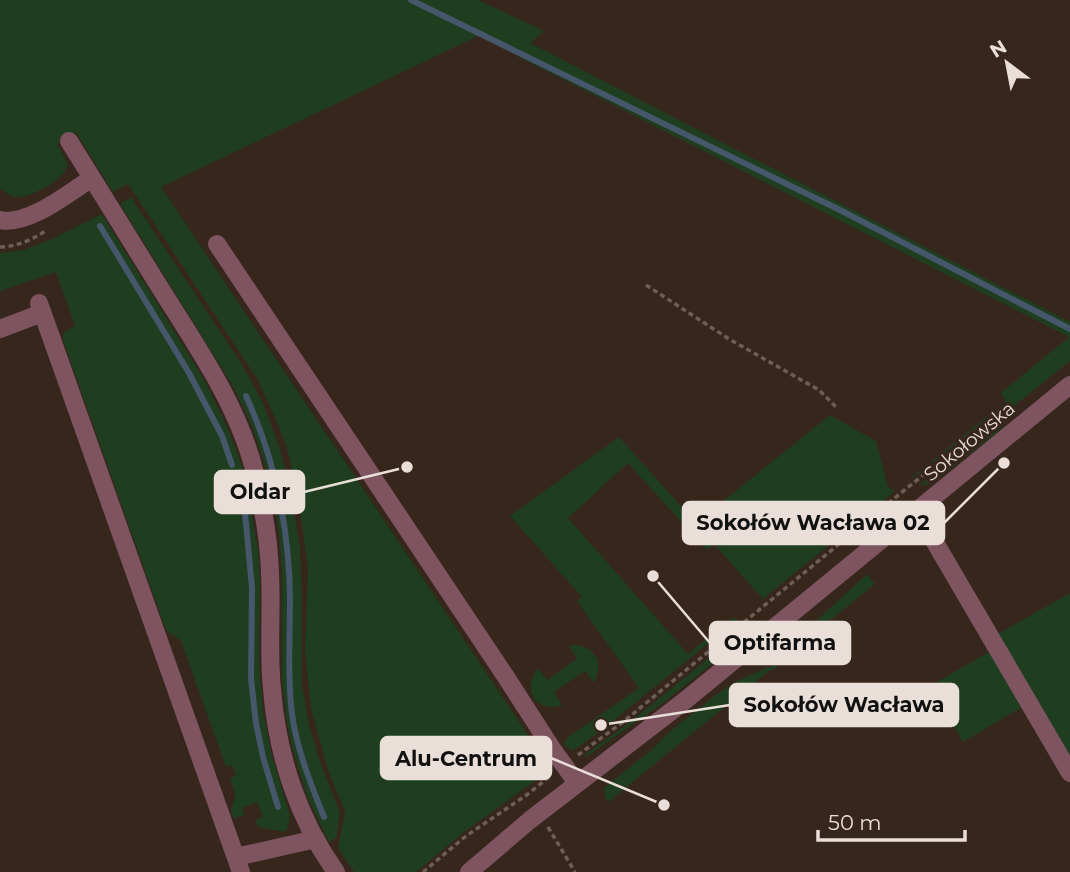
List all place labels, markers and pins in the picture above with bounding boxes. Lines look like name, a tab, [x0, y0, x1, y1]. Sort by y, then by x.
callout: Oldar	[215, 471, 304, 513]
callout: Sokołów Wacława 02	[683, 502, 944, 544]
callout: Optifarma	[710, 622, 850, 664]
callout: Sokołów Wacława	[730, 684, 958, 726]
callout: Alu-Centrum	[381, 737, 551, 779]

